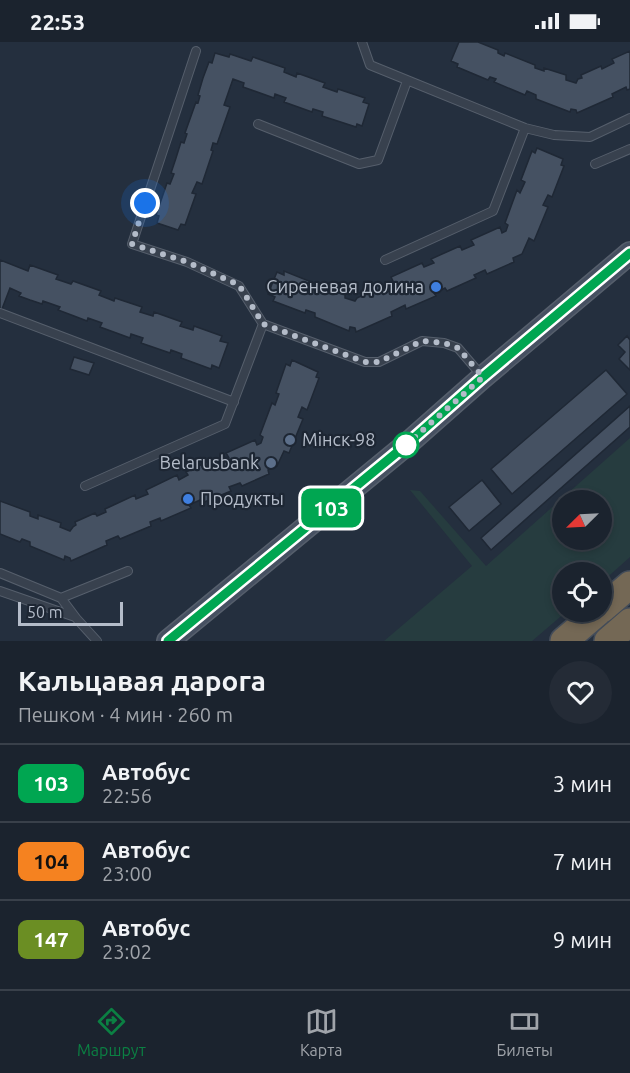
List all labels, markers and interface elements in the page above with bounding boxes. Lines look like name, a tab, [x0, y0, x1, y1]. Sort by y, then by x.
text: 22:53	[30, 9, 85, 34]
your location	[130, 188, 160, 218]
place label: Сиреневая долина	[266, 276, 424, 296]
marker: Сиреневая долина	[429, 280, 443, 294]
place label: Мінск-98	[302, 429, 375, 449]
unlabelled marker	[393, 432, 419, 458]
marker: Мінск-98	[283, 433, 297, 447]
place label: Belarusbank	[160, 452, 259, 472]
marker: Belarusbank	[264, 456, 278, 470]
place label: Продукты	[200, 488, 284, 508]
line badge: 103	[296, 488, 366, 528]
north arrow	[552, 490, 612, 550]
map controls	[552, 490, 612, 622]
marker: Продукты	[181, 492, 195, 506]
text: 103	[313, 496, 349, 520]
button: locate	[552, 562, 612, 622]
scale bar	[18, 599, 123, 626]
text: 50 m	[27, 603, 63, 621]
button: heart	[549, 661, 612, 724]
text: Кальцавая дарога	[18, 665, 266, 696]
text: Пешком · 4 мин · 260 m	[18, 703, 233, 726]
text: Автобус	[102, 759, 190, 784]
text: 103	[33, 771, 69, 795]
text: 3 мин	[553, 771, 612, 796]
text: 22:56	[102, 784, 152, 807]
text: Автобус	[102, 837, 190, 862]
text: 104	[33, 849, 69, 873]
text: 7 мин	[553, 849, 612, 874]
text: 23:00	[102, 862, 152, 885]
text: Автобус	[102, 915, 190, 940]
text: 147	[33, 927, 69, 951]
text: 9 мин	[553, 927, 612, 952]
text: 23:02	[102, 940, 152, 963]
tab: Маршрут	[77, 1005, 146, 1059]
tab: Карта	[300, 1005, 343, 1059]
tab: Билеты	[496, 1005, 553, 1059]

